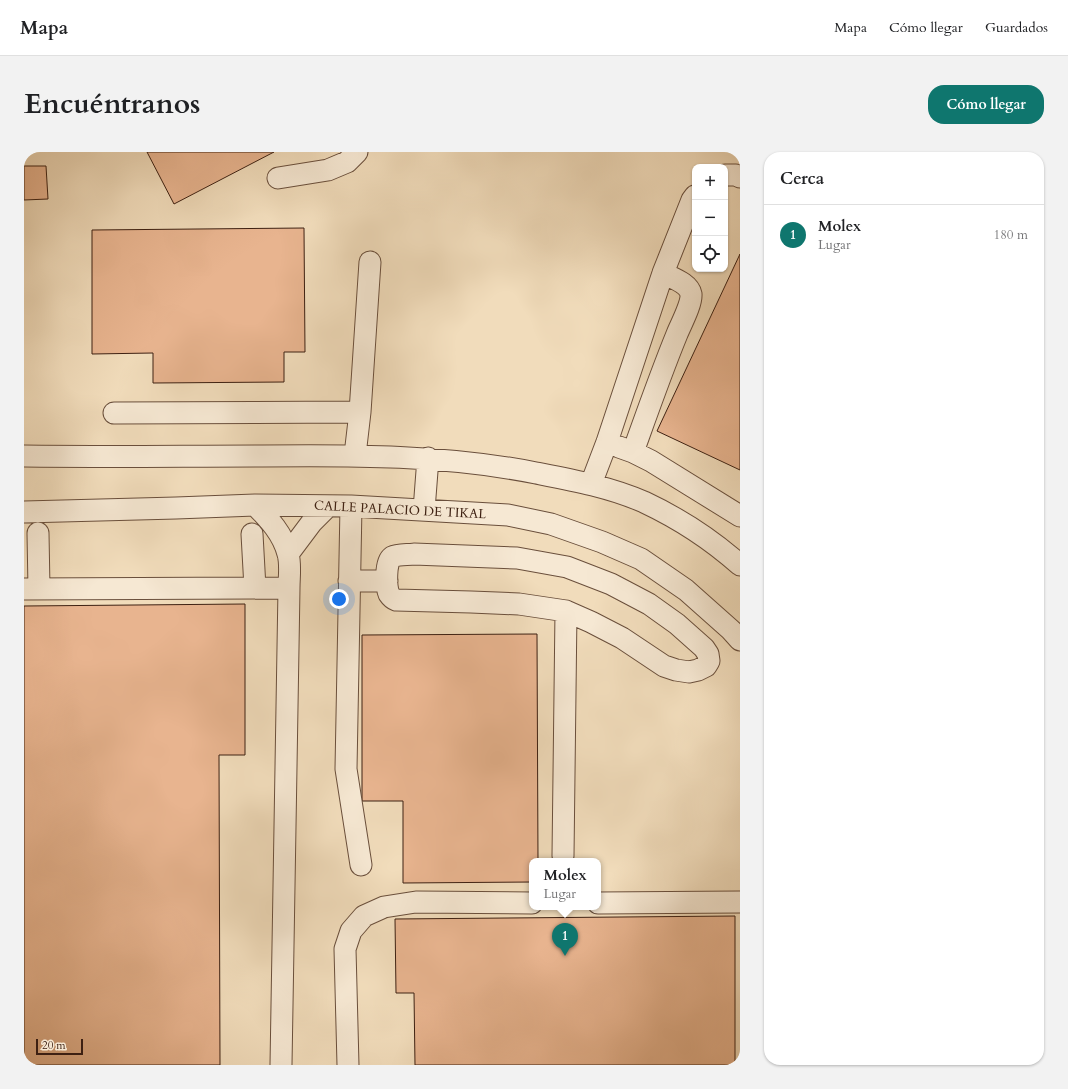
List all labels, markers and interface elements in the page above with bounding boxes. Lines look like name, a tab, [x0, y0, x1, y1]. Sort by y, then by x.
text: Mapa	[20, 15, 68, 41]
text: Mapa	[834, 18, 867, 37]
text: Cómo llegar	[889, 18, 963, 37]
text: Guardados	[985, 18, 1048, 37]
text: Encuéntranos	[24, 85, 200, 123]
button: Cómo llegar	[928, 85, 1044, 124]
map controls	[692, 164, 728, 272]
button: +	[692, 164, 728, 200]
text: Cerca	[780, 167, 824, 190]
button: −	[692, 200, 728, 236]
text: Molex	[818, 216, 861, 236]
text: 1	[790, 226, 796, 244]
text: 180 m	[994, 226, 1028, 244]
button: locate	[692, 236, 728, 272]
text: Lugar	[818, 236, 851, 254]
street label: CALLE PALACIO DE TIKAL	[313, 497, 487, 524]
your location	[329, 589, 349, 609]
popup	[529, 858, 601, 910]
text: Molex	[543, 865, 587, 885]
text: Lugar	[543, 885, 576, 903]
pin: 1	[552, 923, 578, 956]
scale bar	[36, 1037, 83, 1056]
text: 20 m	[42, 1038, 66, 1053]

